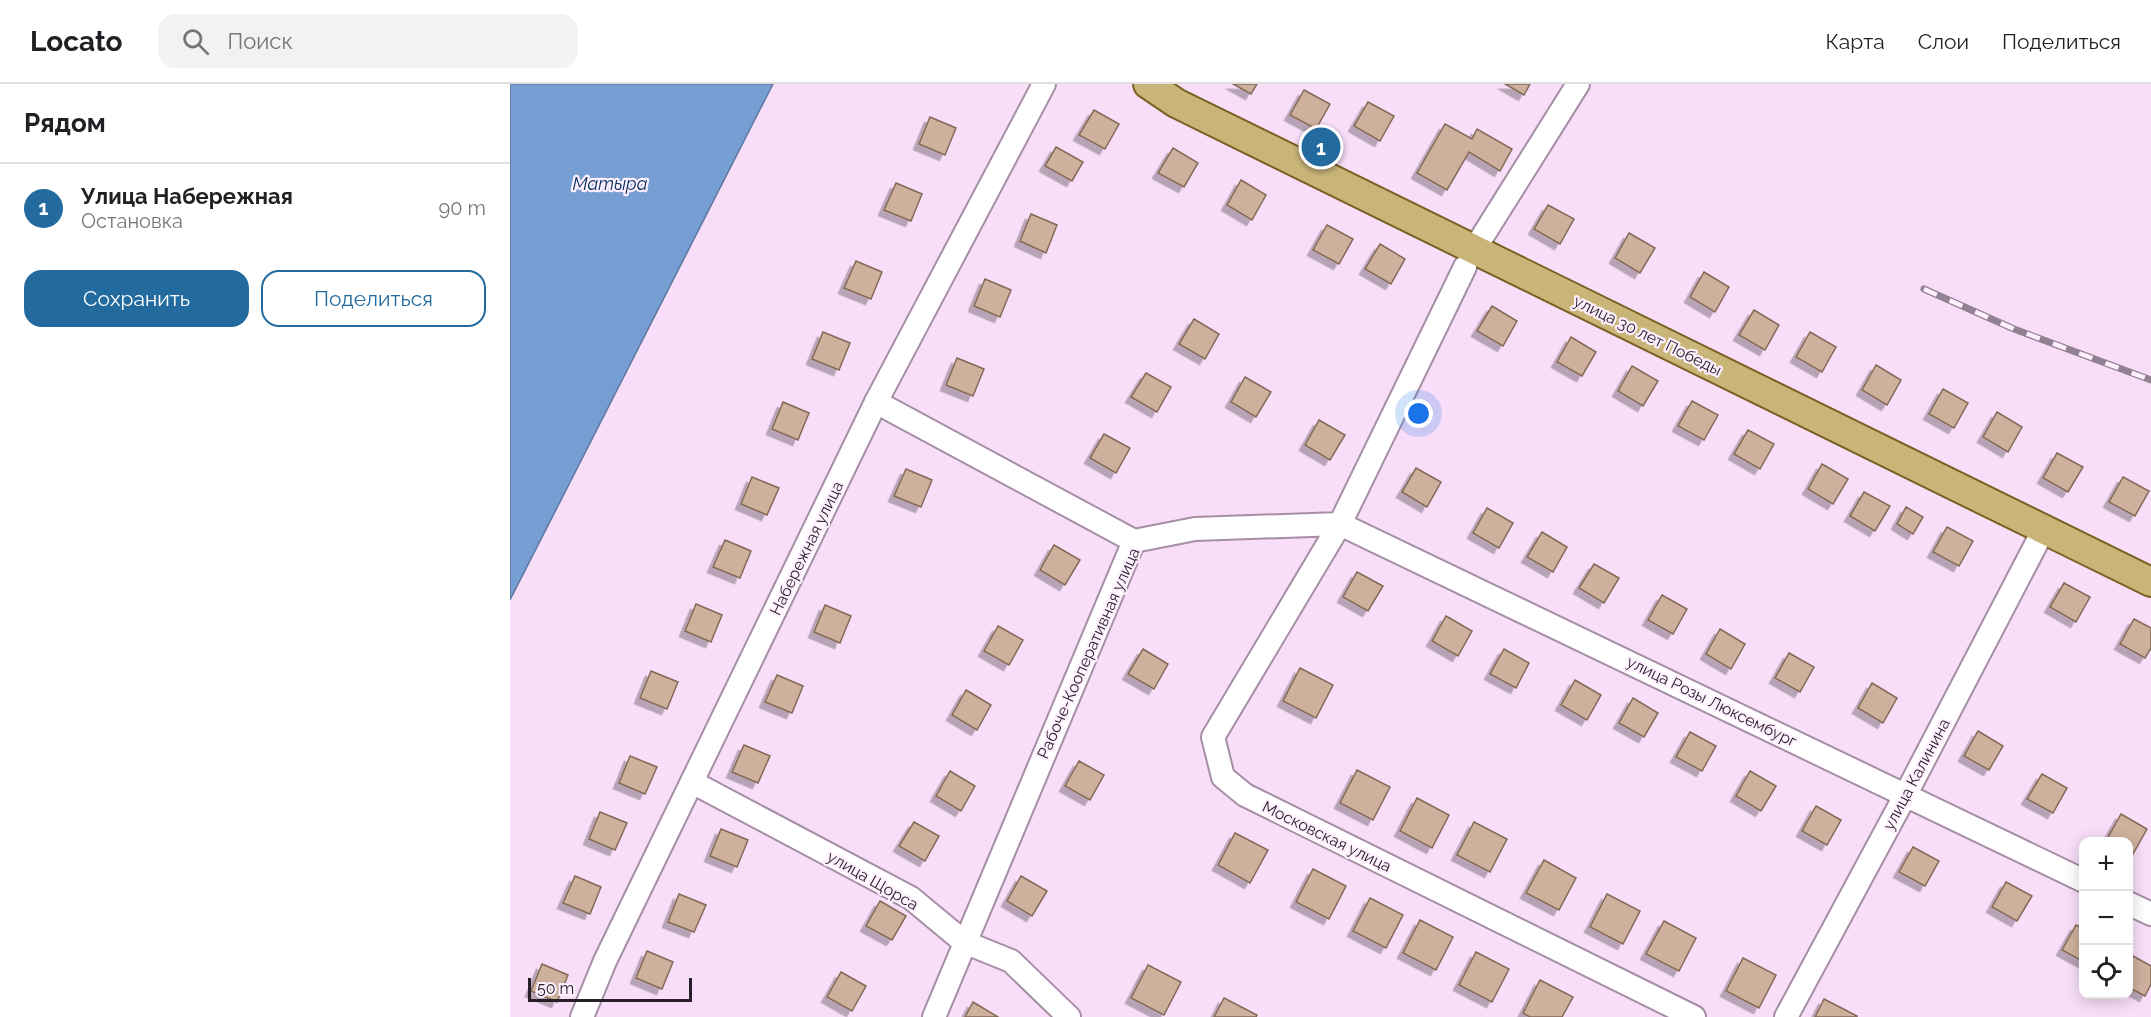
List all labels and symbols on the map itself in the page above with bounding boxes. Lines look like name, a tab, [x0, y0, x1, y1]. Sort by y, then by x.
pin: 1	[1302, 124, 1340, 170]
water label: Матыра	[573, 173, 648, 194]
street label: улица 30 лет Победы	[1571, 291, 1725, 380]
your location	[1404, 399, 1433, 428]
street label: Набережная улица	[766, 478, 847, 618]
street label: Рабоче-Кооперативная улица	[1033, 545, 1144, 762]
street label: улица Розы Люксембург	[1624, 652, 1800, 751]
street label: улица Калинина	[1879, 715, 1954, 833]
street label: Московская улица	[1259, 797, 1394, 876]
street label: улица Щорса	[824, 847, 922, 914]
scale bar	[528, 975, 692, 1002]

